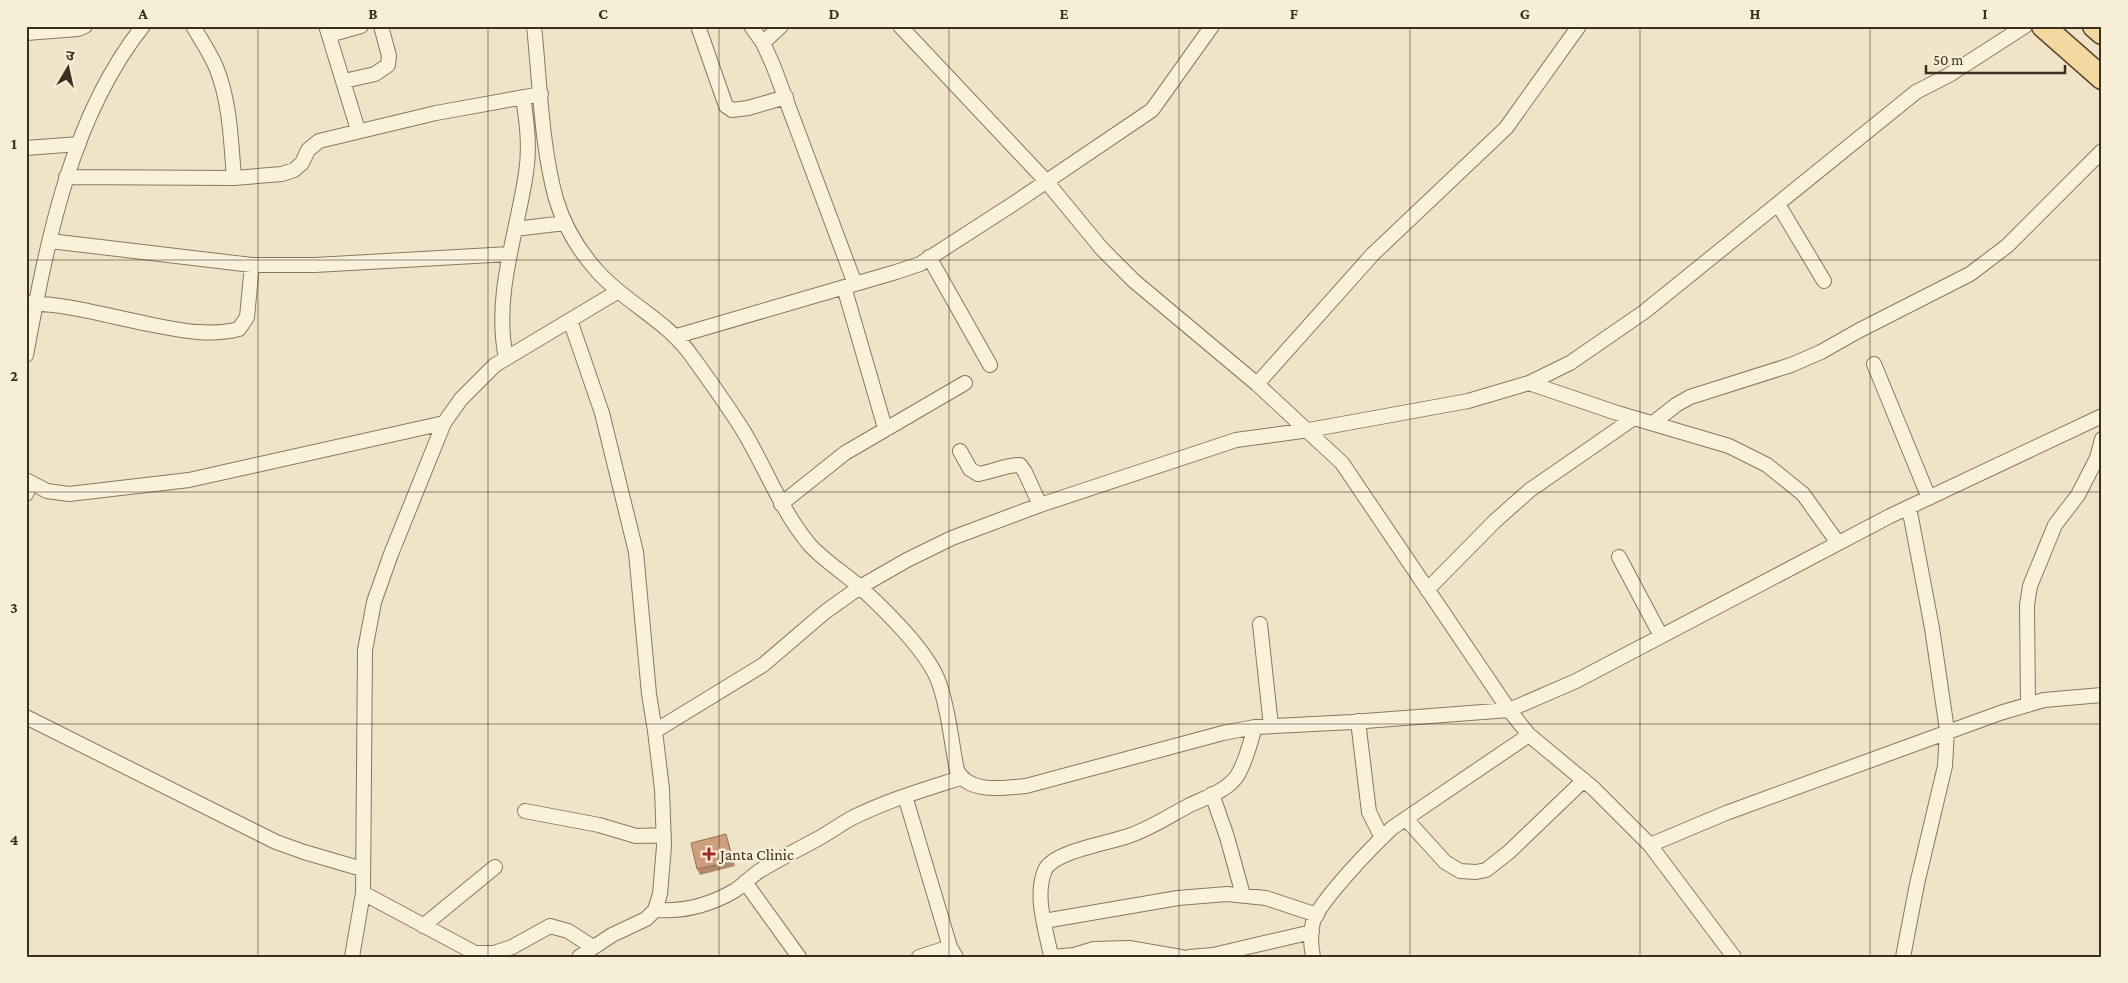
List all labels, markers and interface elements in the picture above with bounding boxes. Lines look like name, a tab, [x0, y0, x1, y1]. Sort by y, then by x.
text: A	[137, 5, 148, 22]
text: B	[368, 5, 378, 22]
text: C	[598, 5, 608, 22]
text: D	[828, 5, 840, 22]
text: E	[1059, 5, 1069, 22]
text: F	[1290, 5, 1299, 22]
text: G	[1520, 5, 1530, 22]
text: H	[1750, 5, 1761, 22]
text: I	[1982, 5, 1988, 22]
north arrow	[42, 42, 92, 92]
scale bar	[1926, 42, 2064, 74]
text: उ	[65, 47, 76, 64]
text: 50 m	[1933, 52, 1963, 68]
text: 1	[11, 135, 17, 152]
text: 2	[10, 367, 18, 384]
text: 3	[10, 599, 18, 616]
text: 4	[10, 831, 19, 848]
place label: Janta Clinic	[718, 846, 794, 864]
marker: Janta Clinic	[702, 847, 716, 861]

